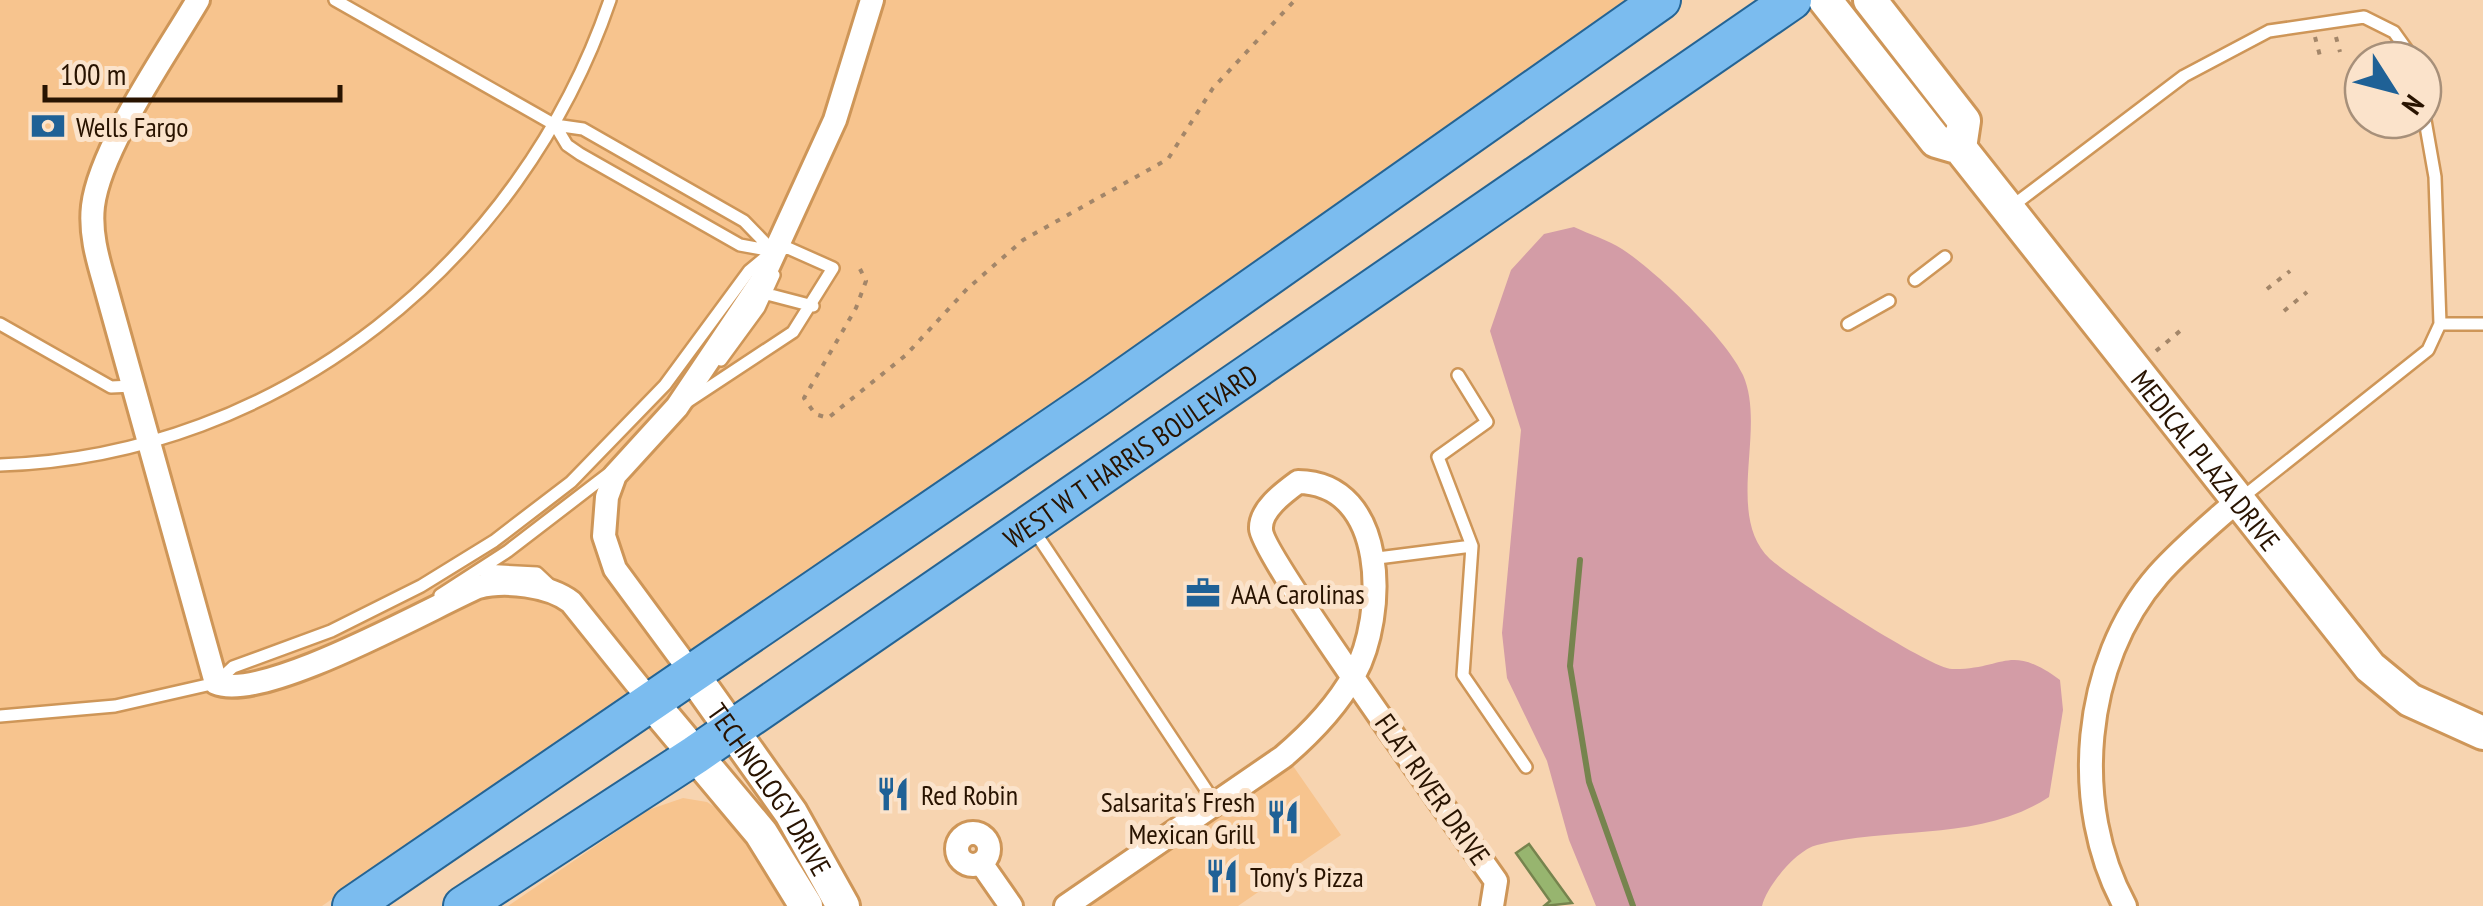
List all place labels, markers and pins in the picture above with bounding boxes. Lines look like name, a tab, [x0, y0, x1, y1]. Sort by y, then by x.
bank icon: Wells Fargo	[29, 107, 67, 145]
place label: Wells Fargo	[76, 108, 188, 145]
office icon: AAA Carolinas	[1184, 574, 1222, 612]
place label: AAA Carolinas	[1231, 575, 1365, 612]
restaurant icon: Red Robin	[874, 775, 912, 813]
place label: Red Robin	[921, 776, 1018, 813]
place label: Salsarita's Fresh Mexican Grill	[1101, 783, 1255, 852]
restaurant icon: Salsarita's Fresh Mexican Grill	[1264, 798, 1302, 836]
restaurant icon: Tony's Pizza	[1203, 857, 1241, 895]
place label: Tony's Pizza	[1250, 858, 1364, 895]

